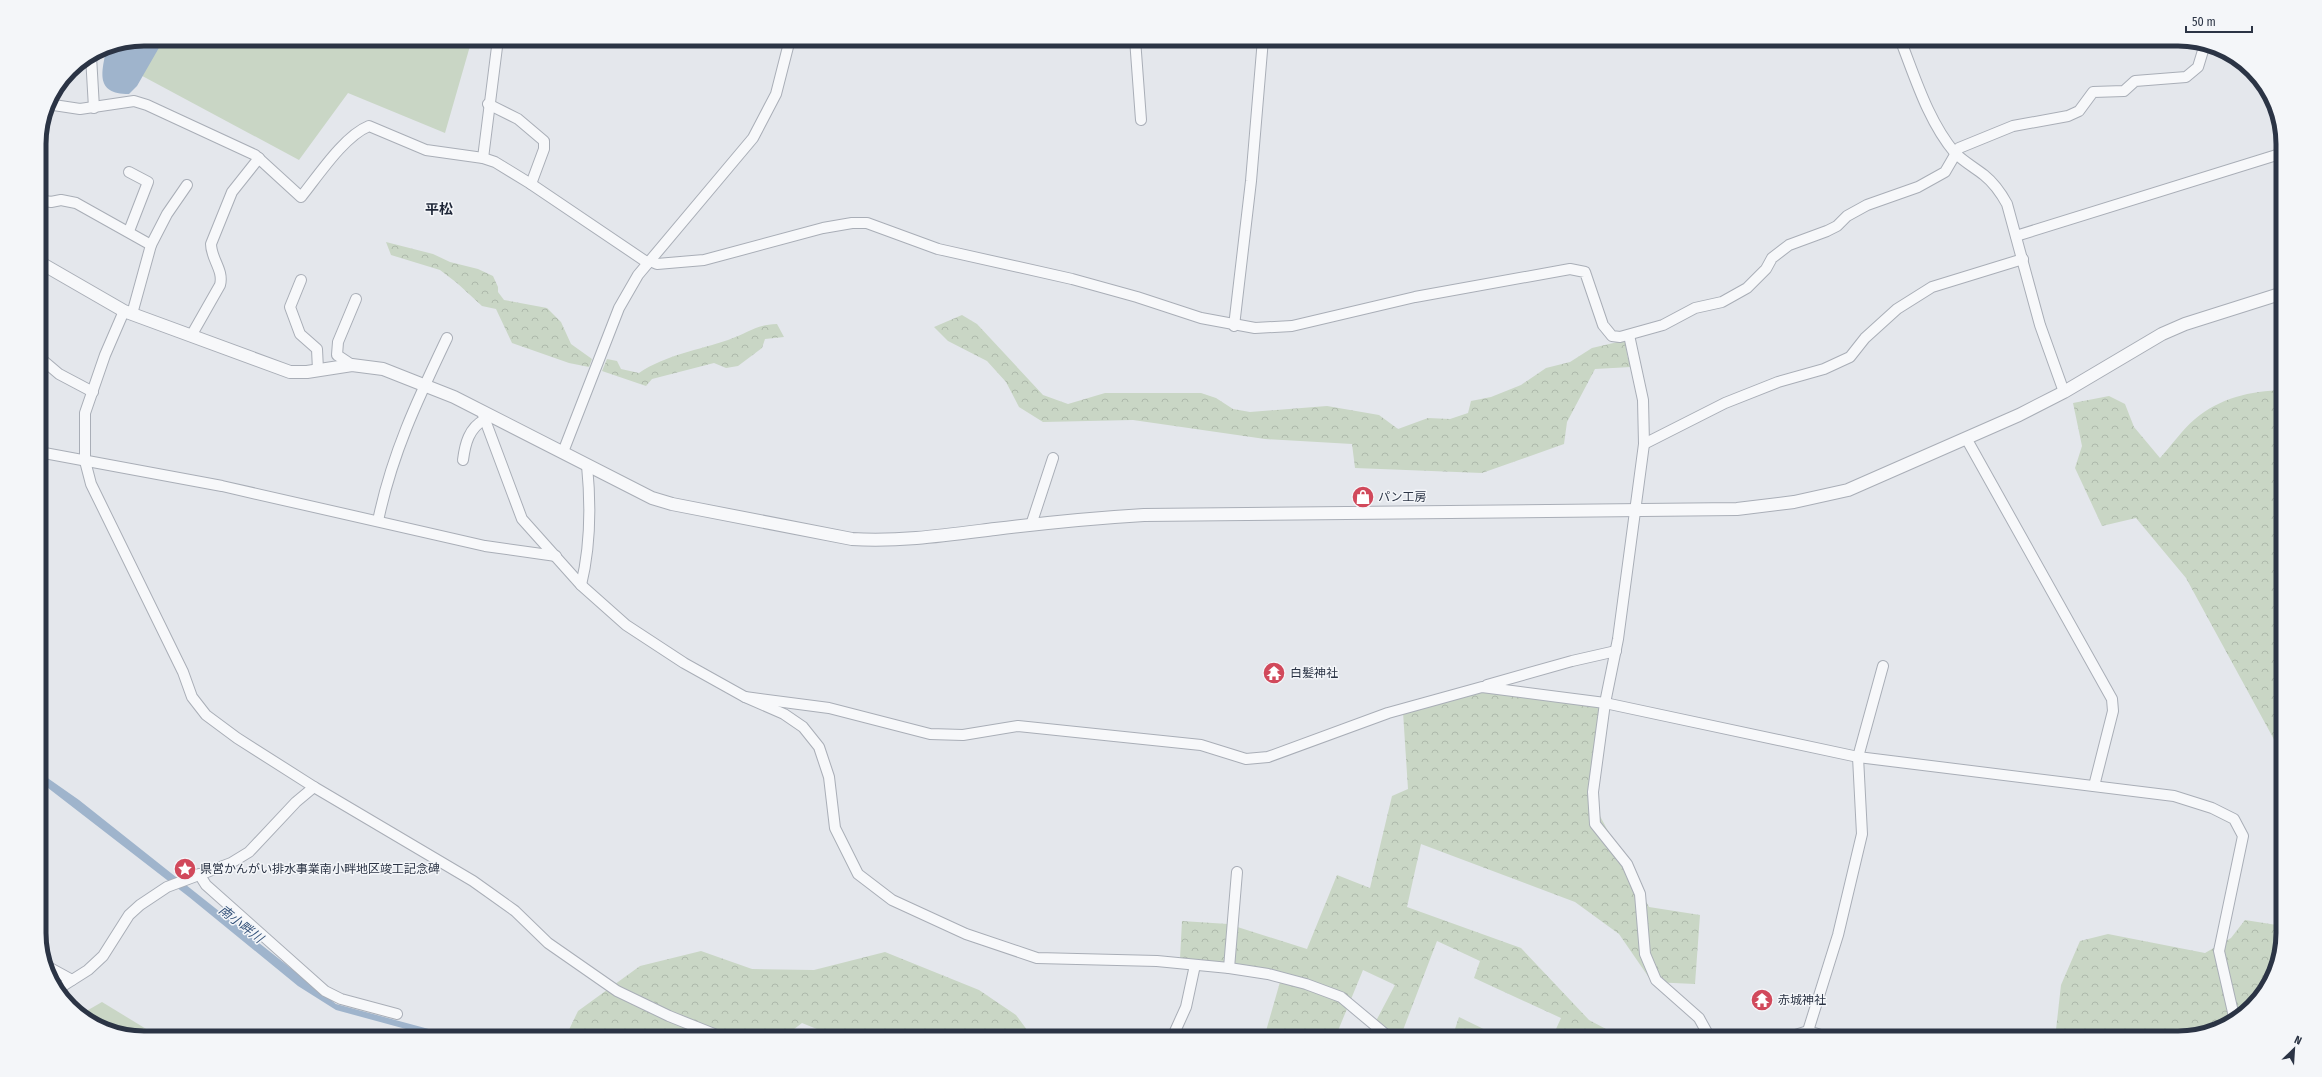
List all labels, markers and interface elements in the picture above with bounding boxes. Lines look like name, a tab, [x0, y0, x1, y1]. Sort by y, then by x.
scale bar	[2186, 8, 2252, 34]
text: 50 m	[2192, 15, 2216, 29]
district label: 平松	[425, 201, 453, 218]
shop icon: パン工房	[1350, 484, 1376, 510]
place label: パン工房	[1378, 490, 1427, 504]
temple icon: 白髪神社	[1261, 660, 1287, 686]
place label: 白髪神社	[1290, 666, 1338, 680]
place icon: 県営かんがい排水事業南小畔地区竣工記念碑	[172, 856, 198, 882]
place label: 県営かんがい排水事業南小畔地区竣工記念碑	[200, 862, 440, 876]
water label: 南小畔川	[216, 902, 268, 947]
temple icon: 赤城神社	[1749, 987, 1775, 1013]
place label: 赤城神社	[1778, 993, 1826, 1007]
north arrow	[2274, 1029, 2314, 1069]
text: N	[2292, 1033, 2304, 1048]

